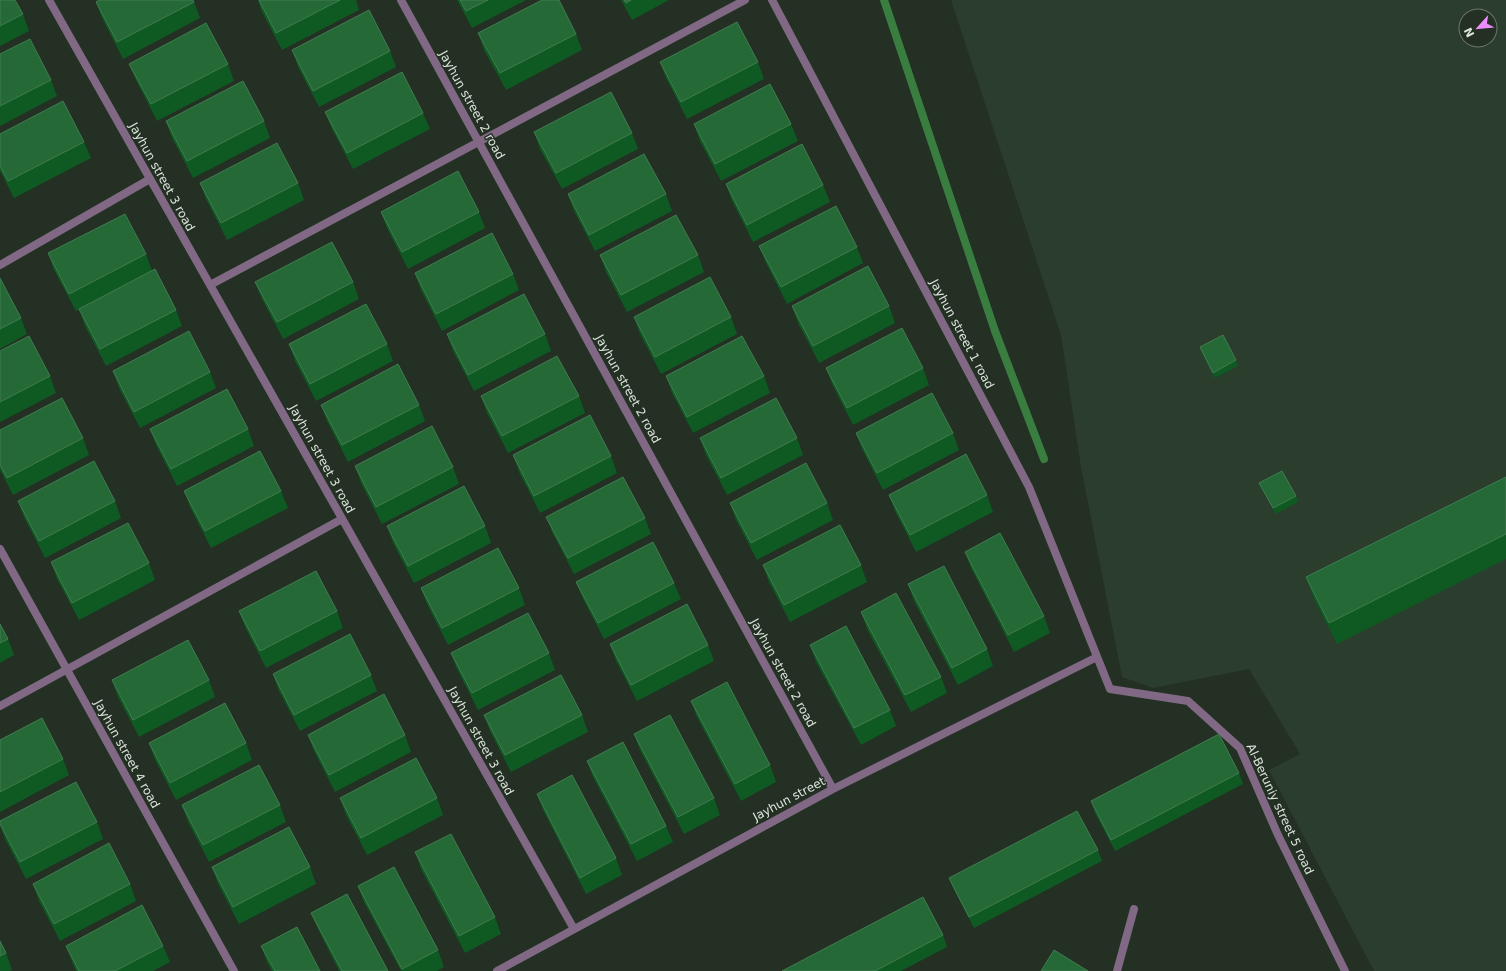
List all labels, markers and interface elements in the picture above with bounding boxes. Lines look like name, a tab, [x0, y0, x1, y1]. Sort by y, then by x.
north arrow	[1458, 8, 1498, 48]
text: N	[1462, 25, 1477, 39]
street label: Jayhun street 2 road	[436, 47, 508, 162]
street label: Jayhun street 3 road	[126, 119, 198, 234]
street label: Jayhun street 1 road	[927, 276, 997, 391]
street label: Jayhun street 2 road	[592, 331, 664, 446]
street label: Jayhun street 3 road	[286, 401, 358, 516]
street label: Jayhun street 2 road	[747, 615, 819, 730]
street label: Jayhun street 3 road	[445, 683, 517, 798]
street label: Jayhun street 4 road	[91, 696, 163, 811]
street label: Al-Beruniy street 5 road	[1243, 741, 1317, 877]
street label: Jayhun street	[750, 774, 828, 824]

